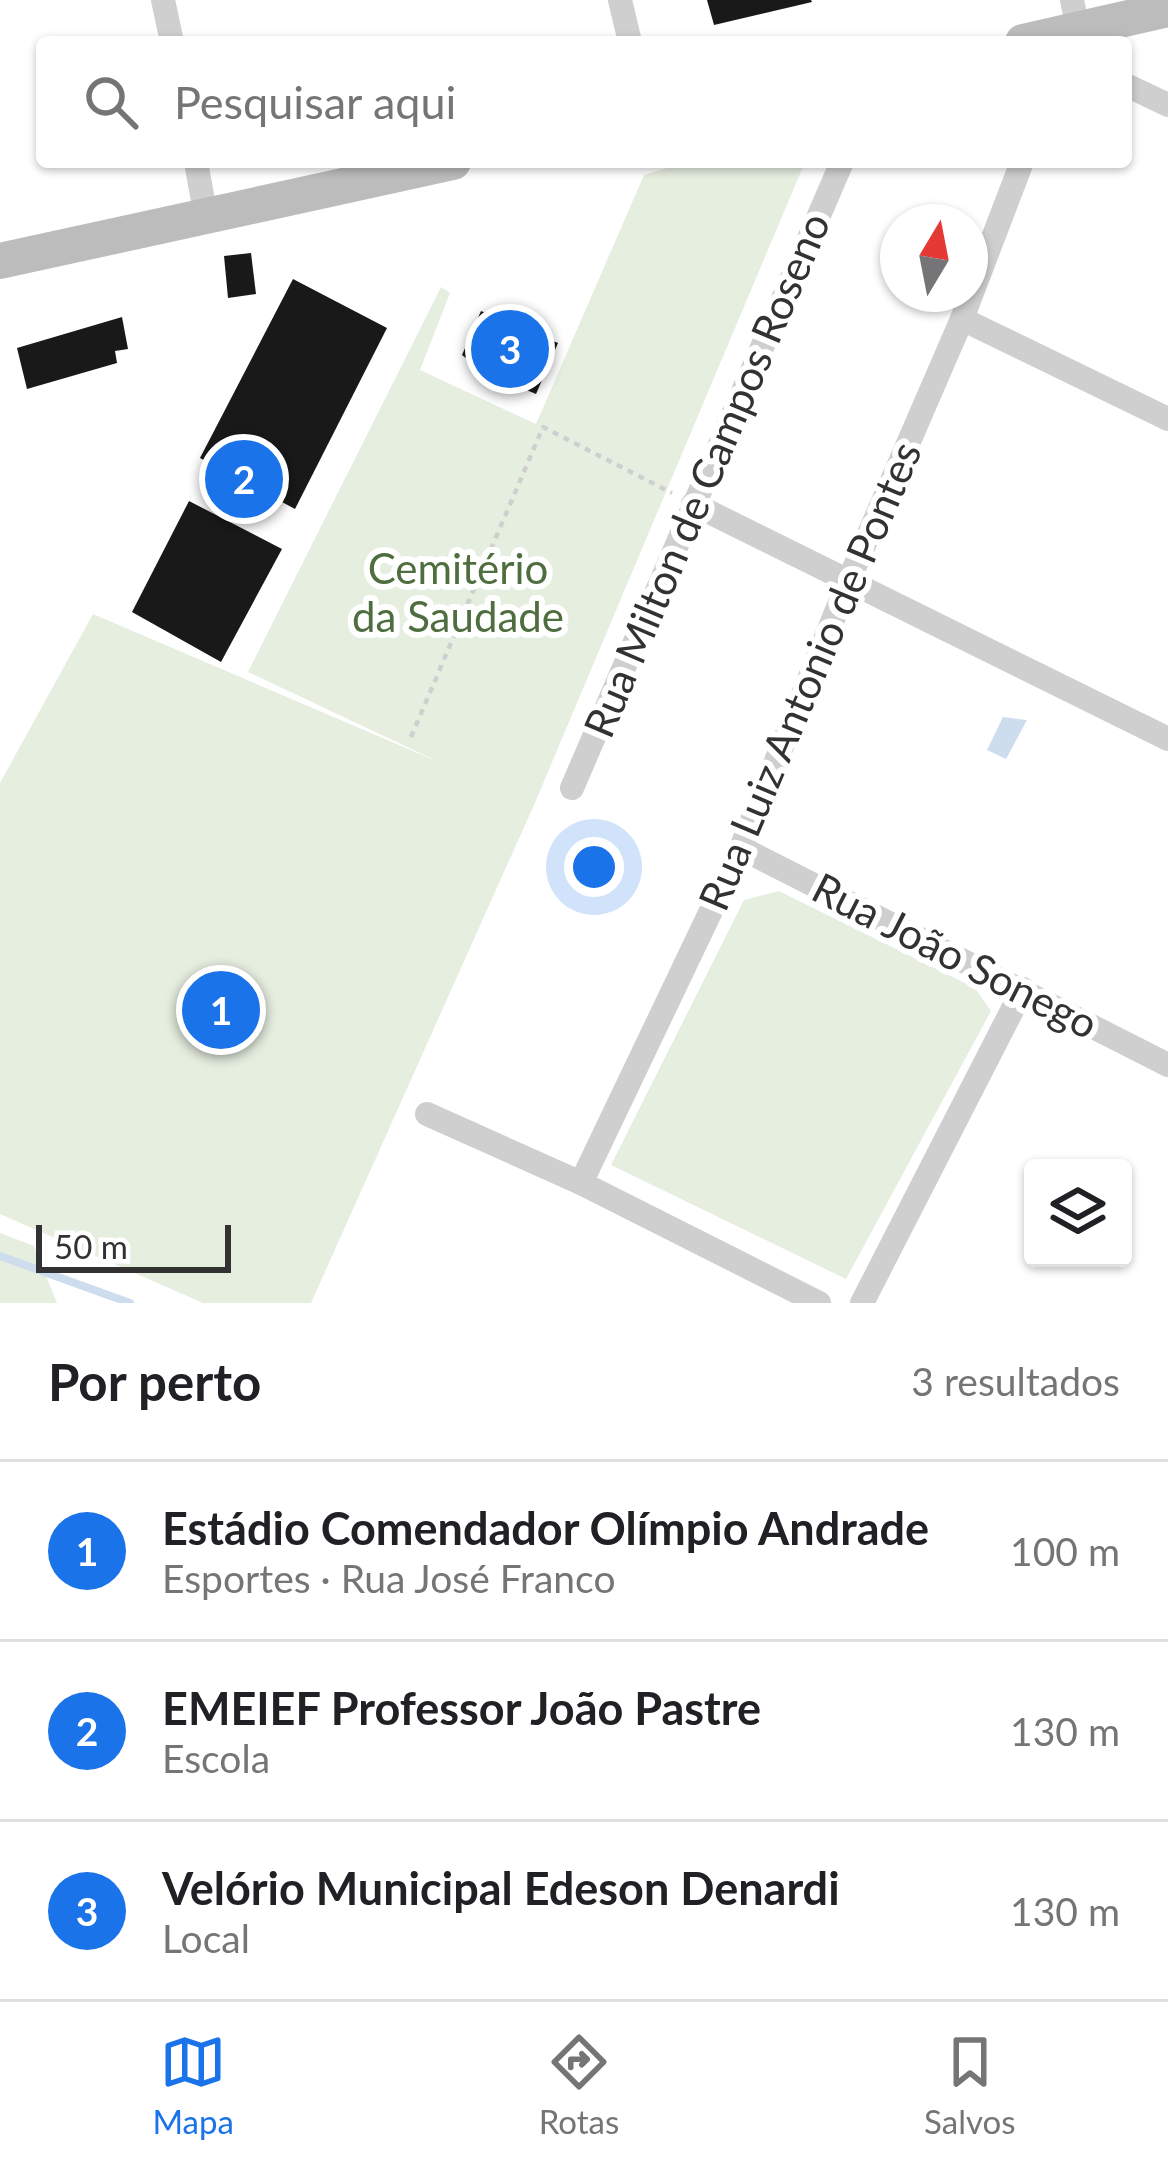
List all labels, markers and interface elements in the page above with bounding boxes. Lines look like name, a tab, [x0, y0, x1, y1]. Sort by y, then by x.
search box	[36, 36, 1132, 168]
icon: search	[78, 69, 144, 135]
text: Pesquisar aqui	[174, 75, 456, 129]
north arrow	[880, 204, 988, 312]
street label: Rua Milton de Campos Roseno	[573, 205, 839, 744]
pin: 3	[471, 304, 549, 394]
pin: 2	[205, 434, 283, 524]
street label: Rua Luiz Antonio de Pontes	[688, 434, 931, 917]
park label: Cemitério da Saudade	[352, 543, 564, 641]
your location	[564, 837, 624, 897]
street label: Rua João Sonego	[805, 862, 1106, 1048]
pin: 1	[182, 965, 260, 1055]
map controls	[1024, 1159, 1132, 1267]
button: layers	[1024, 1159, 1132, 1267]
scale bar	[36, 1219, 231, 1272]
text: 50 m	[54, 1226, 128, 1266]
text: Por perto	[48, 1351, 261, 1412]
text: 3 resultados	[911, 1358, 1120, 1404]
text: Estádio Comendador Olímpio Andrade	[162, 1501, 929, 1555]
text: 1	[76, 1528, 98, 1574]
text: 100 m	[1010, 1528, 1120, 1574]
text: Esportes · Rua José Franco	[162, 1555, 616, 1601]
text: EMEIEF Professor João Pastre	[162, 1681, 761, 1735]
text: 2	[76, 1708, 98, 1754]
text: 130 m	[1010, 1708, 1120, 1754]
text: Escola	[162, 1735, 270, 1781]
text: Velório Municipal Edeson Denardi	[162, 1861, 840, 1915]
text: 3	[76, 1888, 98, 1934]
text: 130 m	[1010, 1888, 1120, 1934]
text: Local	[162, 1915, 250, 1961]
tab: Mapa	[152, 2029, 234, 2141]
tab: Rotas	[539, 2029, 619, 2141]
tab: Salvos	[924, 2029, 1016, 2141]

